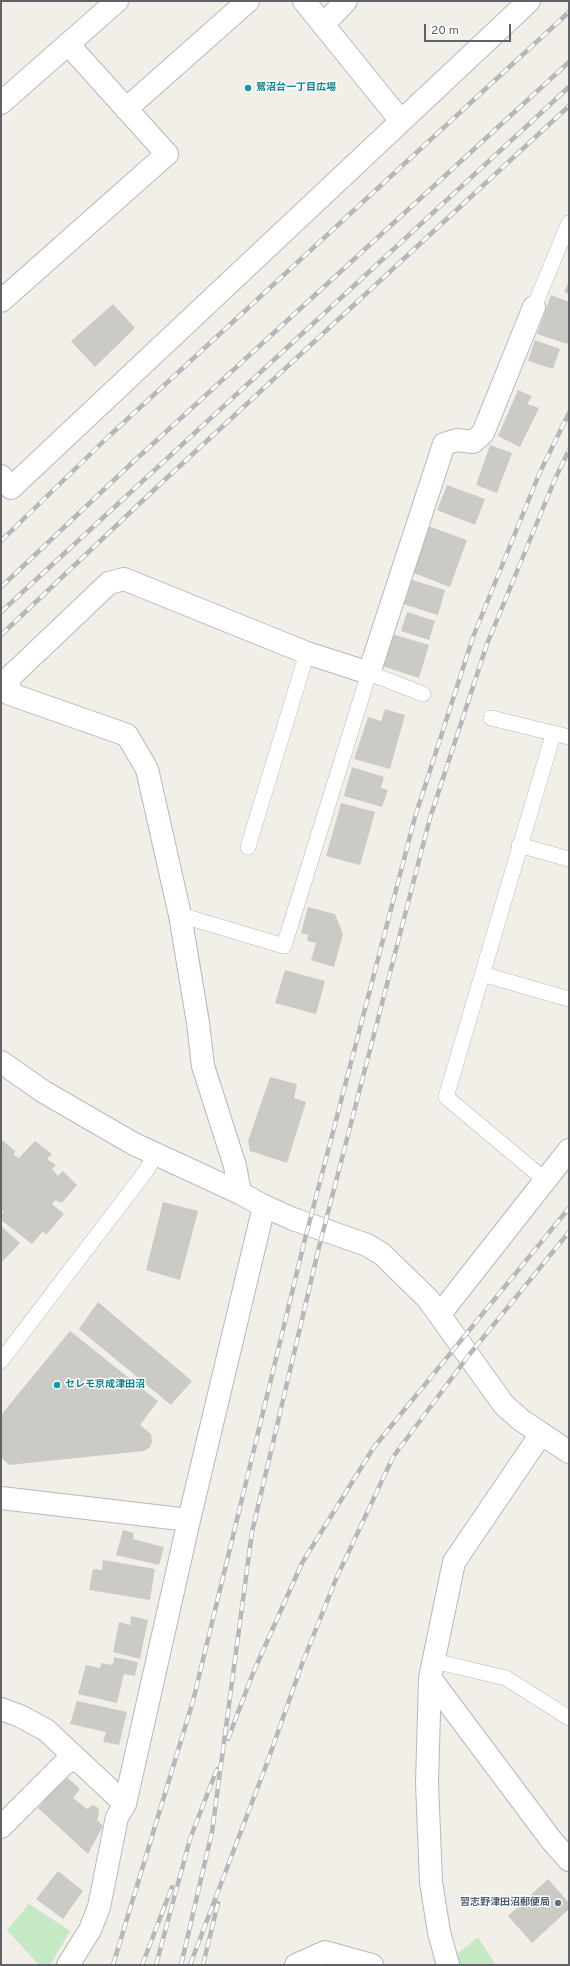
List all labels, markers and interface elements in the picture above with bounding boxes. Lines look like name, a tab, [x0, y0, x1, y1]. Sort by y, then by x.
scale bar	[426, 16, 513, 42]
text: 20 m	[431, 23, 459, 39]
place label: 鷺沼台一丁目広場	[256, 82, 336, 94]
marker: 鷺沼台一丁目広場	[243, 83, 253, 93]
place label: セレモ京成津田沼	[65, 1379, 145, 1391]
marker: セレモ京成津田沼	[52, 1380, 62, 1390]
place label: 習志野津田沼郵便局	[460, 1897, 550, 1909]
marker: 習志野津田沼郵便局	[553, 1898, 563, 1908]

